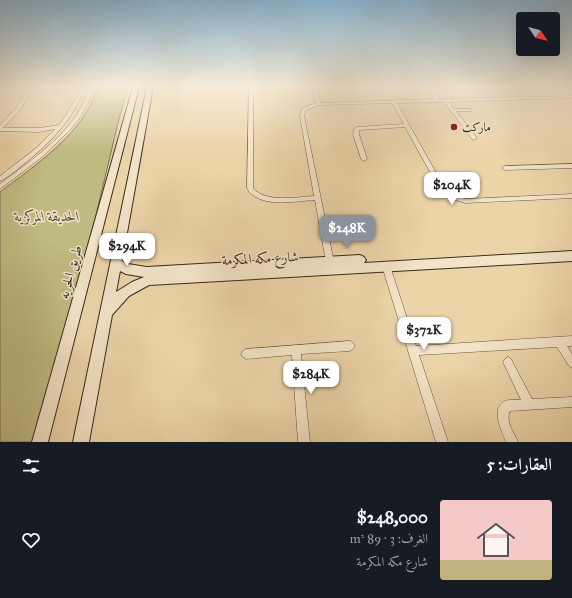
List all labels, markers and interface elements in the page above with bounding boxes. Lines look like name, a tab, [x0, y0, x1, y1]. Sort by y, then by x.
north arrow	[516, 12, 560, 56]
map controls	[516, 12, 560, 56]
place label: ماركت	[462, 120, 491, 134]
marker: ماركت	[449, 122, 459, 132]
pin: $204K	[424, 172, 480, 206]
text: $204K	[433, 177, 471, 193]
park label: الحديقة المركزية	[13, 208, 79, 225]
pin: $248K	[319, 215, 375, 249]
text: $248K	[328, 220, 366, 236]
pin: $294K	[99, 233, 155, 267]
text: $294K	[108, 238, 146, 254]
street label: طريق الحريه	[55, 243, 86, 301]
street label: شارع مكه المكرمة	[221, 248, 299, 272]
pin: $372K	[396, 317, 452, 351]
text: $372K	[406, 322, 442, 338]
pin: $284K	[283, 361, 339, 395]
text: $284K	[292, 366, 330, 382]
text: العقارات: 5	[487, 454, 552, 475]
icon: filters	[20, 455, 42, 477]
text: $248,000	[357, 507, 428, 528]
icon: home	[472, 516, 520, 564]
icon: heart	[20, 529, 42, 551]
text: الغرف: 3 · 89 m²	[350, 531, 428, 547]
text: شارع مكه المكرمة	[357, 554, 428, 570]

